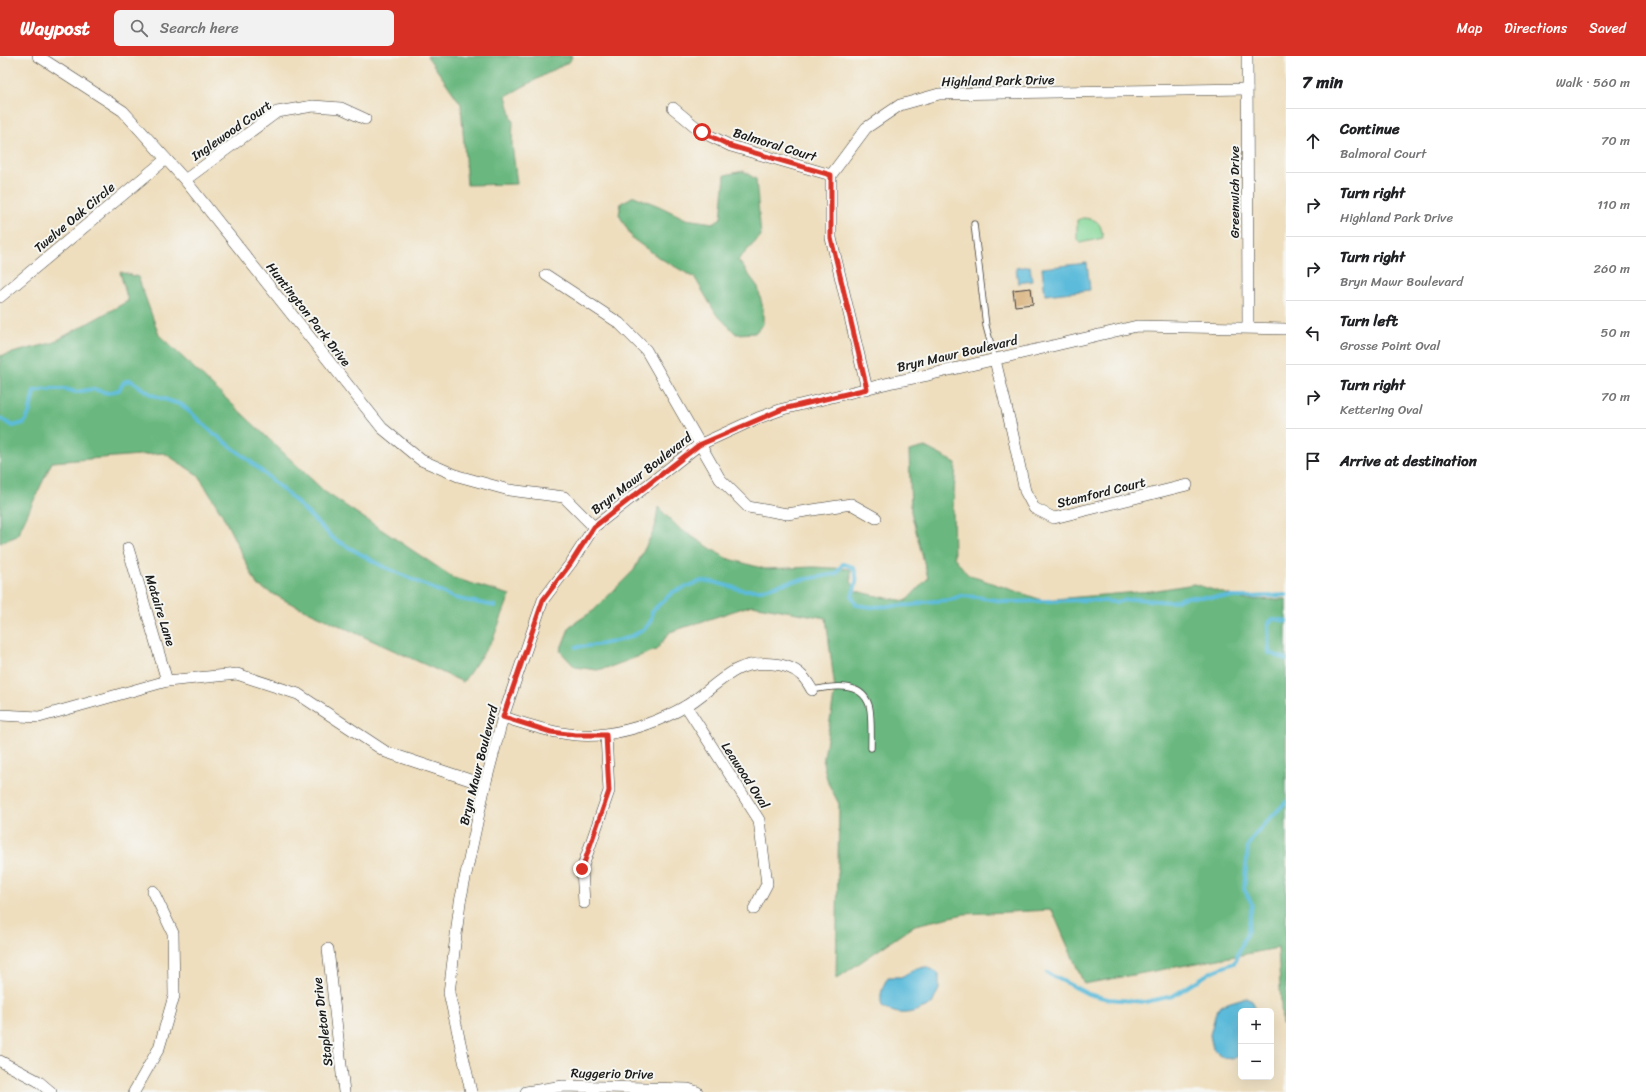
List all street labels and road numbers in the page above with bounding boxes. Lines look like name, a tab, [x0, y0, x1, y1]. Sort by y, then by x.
street label: Highland Park Drive	[941, 68, 1055, 93]
street label: Inglewood Court	[185, 94, 277, 167]
street label: Balmoral Court	[730, 121, 820, 168]
street label: Greenwich Drive	[1223, 145, 1246, 238]
street label: Twelve Oak Circle	[28, 176, 121, 259]
street label: Huntington Park Drive	[260, 257, 357, 372]
street label: Bryn Mawr Boulevard	[895, 328, 1021, 379]
street label: Bryn Mawr Boulevard	[586, 426, 698, 520]
street label: Stamford Court	[1054, 470, 1148, 515]
street label: Mataire Lane	[139, 571, 182, 649]
street label: Bryn Mawr Boulevard	[452, 702, 505, 828]
street label: Leawood Oval	[715, 737, 776, 814]
street label: Stapleton Drive	[306, 976, 339, 1068]
street label: Ruggerio Drive	[571, 1061, 653, 1086]

